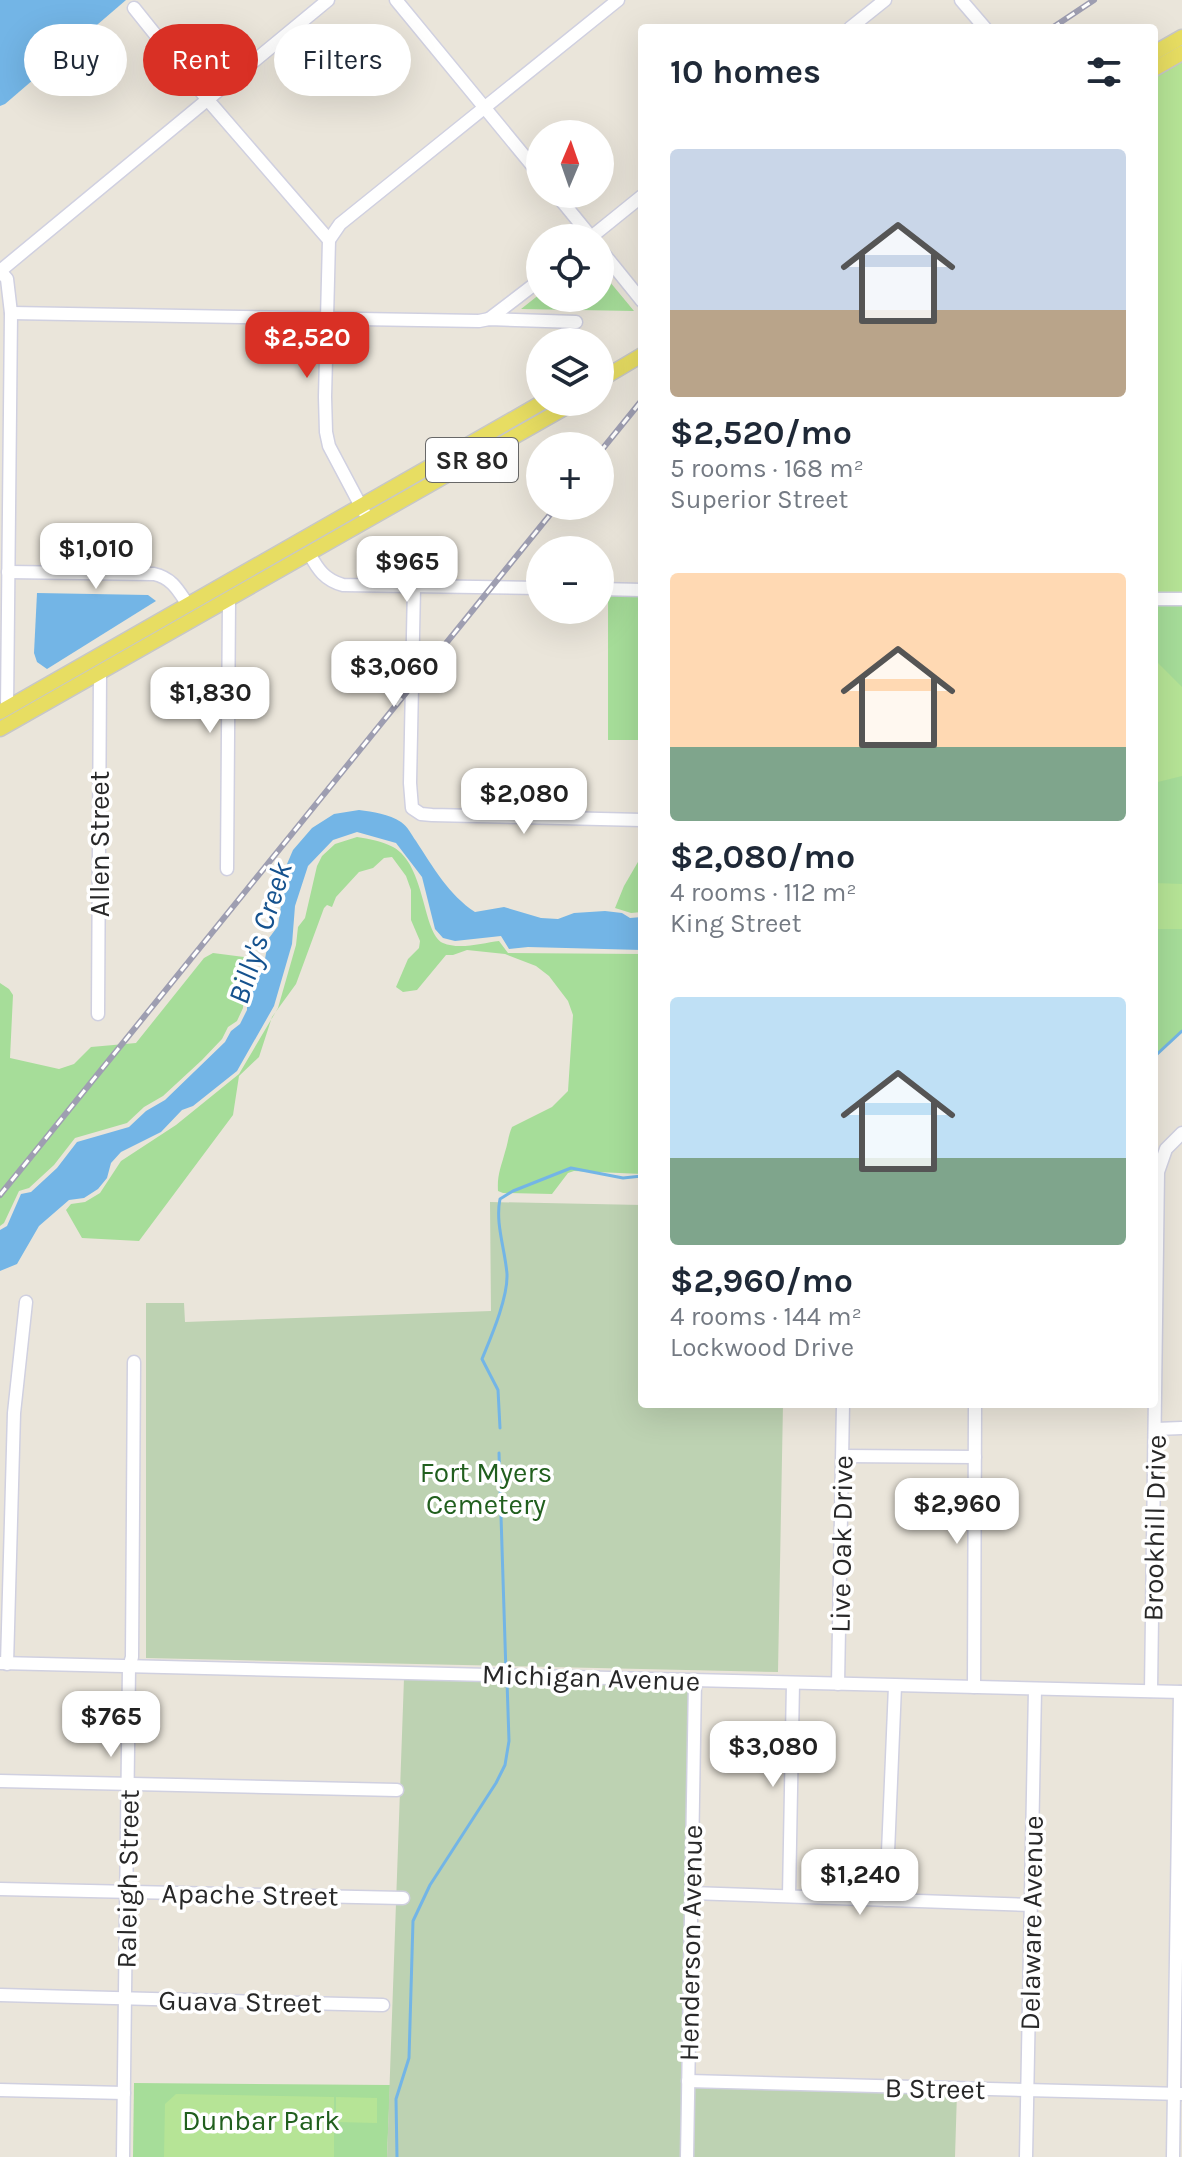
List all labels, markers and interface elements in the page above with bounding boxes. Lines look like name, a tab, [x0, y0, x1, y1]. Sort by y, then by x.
chip: Buy	[24, 24, 127, 96]
chip: Rent	[143, 24, 258, 96]
chip: Filters	[274, 24, 411, 96]
icon: filters	[1082, 50, 1126, 94]
text: 10 homes	[670, 52, 821, 92]
north arrow	[526, 120, 614, 208]
map controls	[526, 120, 614, 624]
icon: home	[826, 201, 970, 345]
button: locate	[526, 224, 614, 312]
pin: $2,520	[242, 312, 372, 380]
text: $2,520	[263, 322, 351, 353]
button: layers	[526, 328, 614, 416]
text: $2,520/mo	[670, 413, 852, 453]
button: +	[526, 432, 614, 520]
road number: SR 80	[426, 438, 518, 482]
text: 5 rooms · 168 m²	[670, 453, 864, 484]
text: Superior Street	[670, 484, 848, 515]
pin: $1,010	[31, 523, 161, 591]
text: $1,010	[58, 533, 134, 564]
pin: $965	[360, 536, 454, 604]
button: −	[526, 536, 614, 624]
text: $965	[375, 546, 439, 577]
icon: home	[826, 625, 970, 769]
pin: $3,060	[329, 641, 459, 709]
text: $3,060	[349, 651, 439, 682]
pin: $1,830	[145, 667, 275, 735]
text: $1,830	[168, 677, 252, 708]
pin: $2,080	[459, 768, 589, 836]
street label: Allen Street	[83, 771, 116, 917]
text: $2,080	[479, 778, 569, 809]
text: $2,080/mo	[670, 837, 855, 877]
water label: Billy's Creek	[220, 857, 300, 1009]
text: 4 rooms · 112 m²	[670, 877, 857, 908]
text: King Street	[670, 908, 801, 939]
icon: home	[826, 1049, 970, 1193]
text: $2,960/mo	[670, 1261, 853, 1301]
text: 4 rooms · 144 m²	[670, 1301, 862, 1332]
text: Lockwood Drive	[670, 1332, 854, 1363]
street label: Brookhill Drive	[1136, 1434, 1173, 1622]
street label: Live Oak Drive	[823, 1455, 860, 1633]
park label: Fort Myers Cemetery	[420, 1456, 552, 1521]
pin: $2,960	[892, 1478, 1022, 1546]
text: $2,960	[913, 1488, 1001, 1519]
street label: Michigan Avenue	[481, 1657, 701, 1698]
pin: $765	[64, 1691, 158, 1759]
text: $765	[80, 1701, 142, 1732]
pin: $3,080	[708, 1721, 838, 1789]
text: $3,080	[728, 1731, 818, 1762]
street label: Raleigh Street	[109, 1789, 146, 1969]
street label: Delaware Avenue	[1013, 1815, 1050, 2031]
street label: Henderson Avenue	[672, 1824, 709, 2062]
pin: $1,240	[795, 1849, 925, 1917]
text: $1,240	[819, 1859, 901, 1890]
street label: Apache Street	[161, 1876, 339, 1913]
street label: Guava Street	[158, 1984, 322, 2019]
street label: B Street	[884, 2071, 986, 2106]
park label: Dunbar Park	[182, 2104, 340, 2137]

